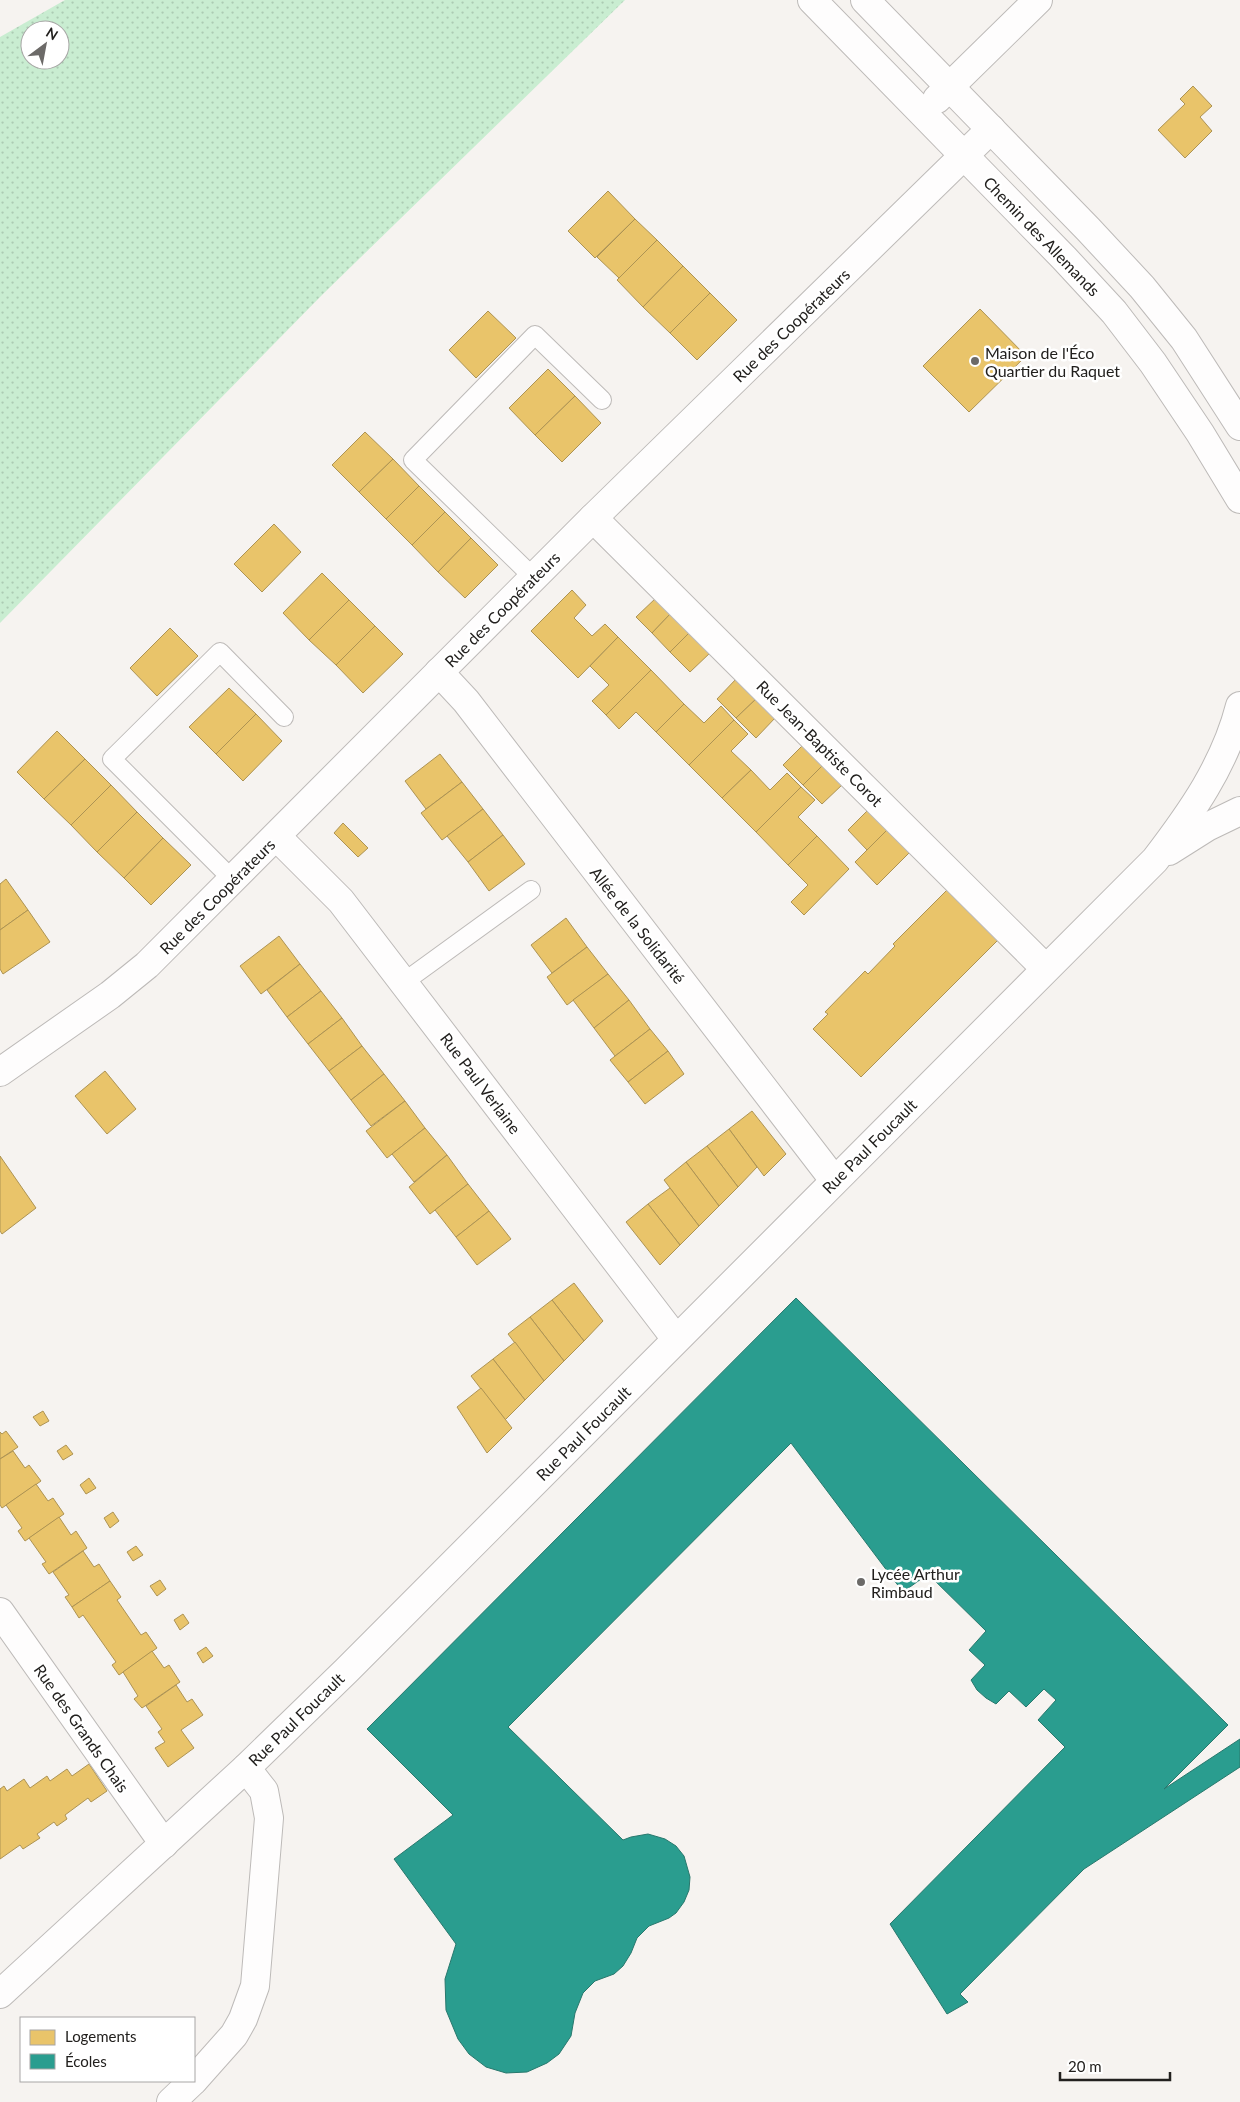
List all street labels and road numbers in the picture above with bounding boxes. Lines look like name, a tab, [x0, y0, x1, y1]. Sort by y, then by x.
street label: Chemin des Allemands	[980, 172, 1104, 300]
street label: Rue des Coopérateurs	[729, 264, 853, 386]
street label: Rue des Coopérateurs	[440, 547, 564, 671]
street label: Rue Jean-Baptiste Corot	[753, 676, 887, 810]
street label: Rue des Coopérateurs	[155, 834, 279, 958]
street label: Allée de la Solidarité	[587, 863, 689, 987]
street label: Rue Paul Verlaine	[437, 1029, 525, 1137]
street label: Rue Paul Foucault	[818, 1095, 920, 1197]
street label: Rue Paul Foucault	[532, 1382, 634, 1484]
street label: Rue des Grands Chais	[31, 1660, 133, 1796]
street label: Rue Paul Foucault	[244, 1668, 348, 1769]

